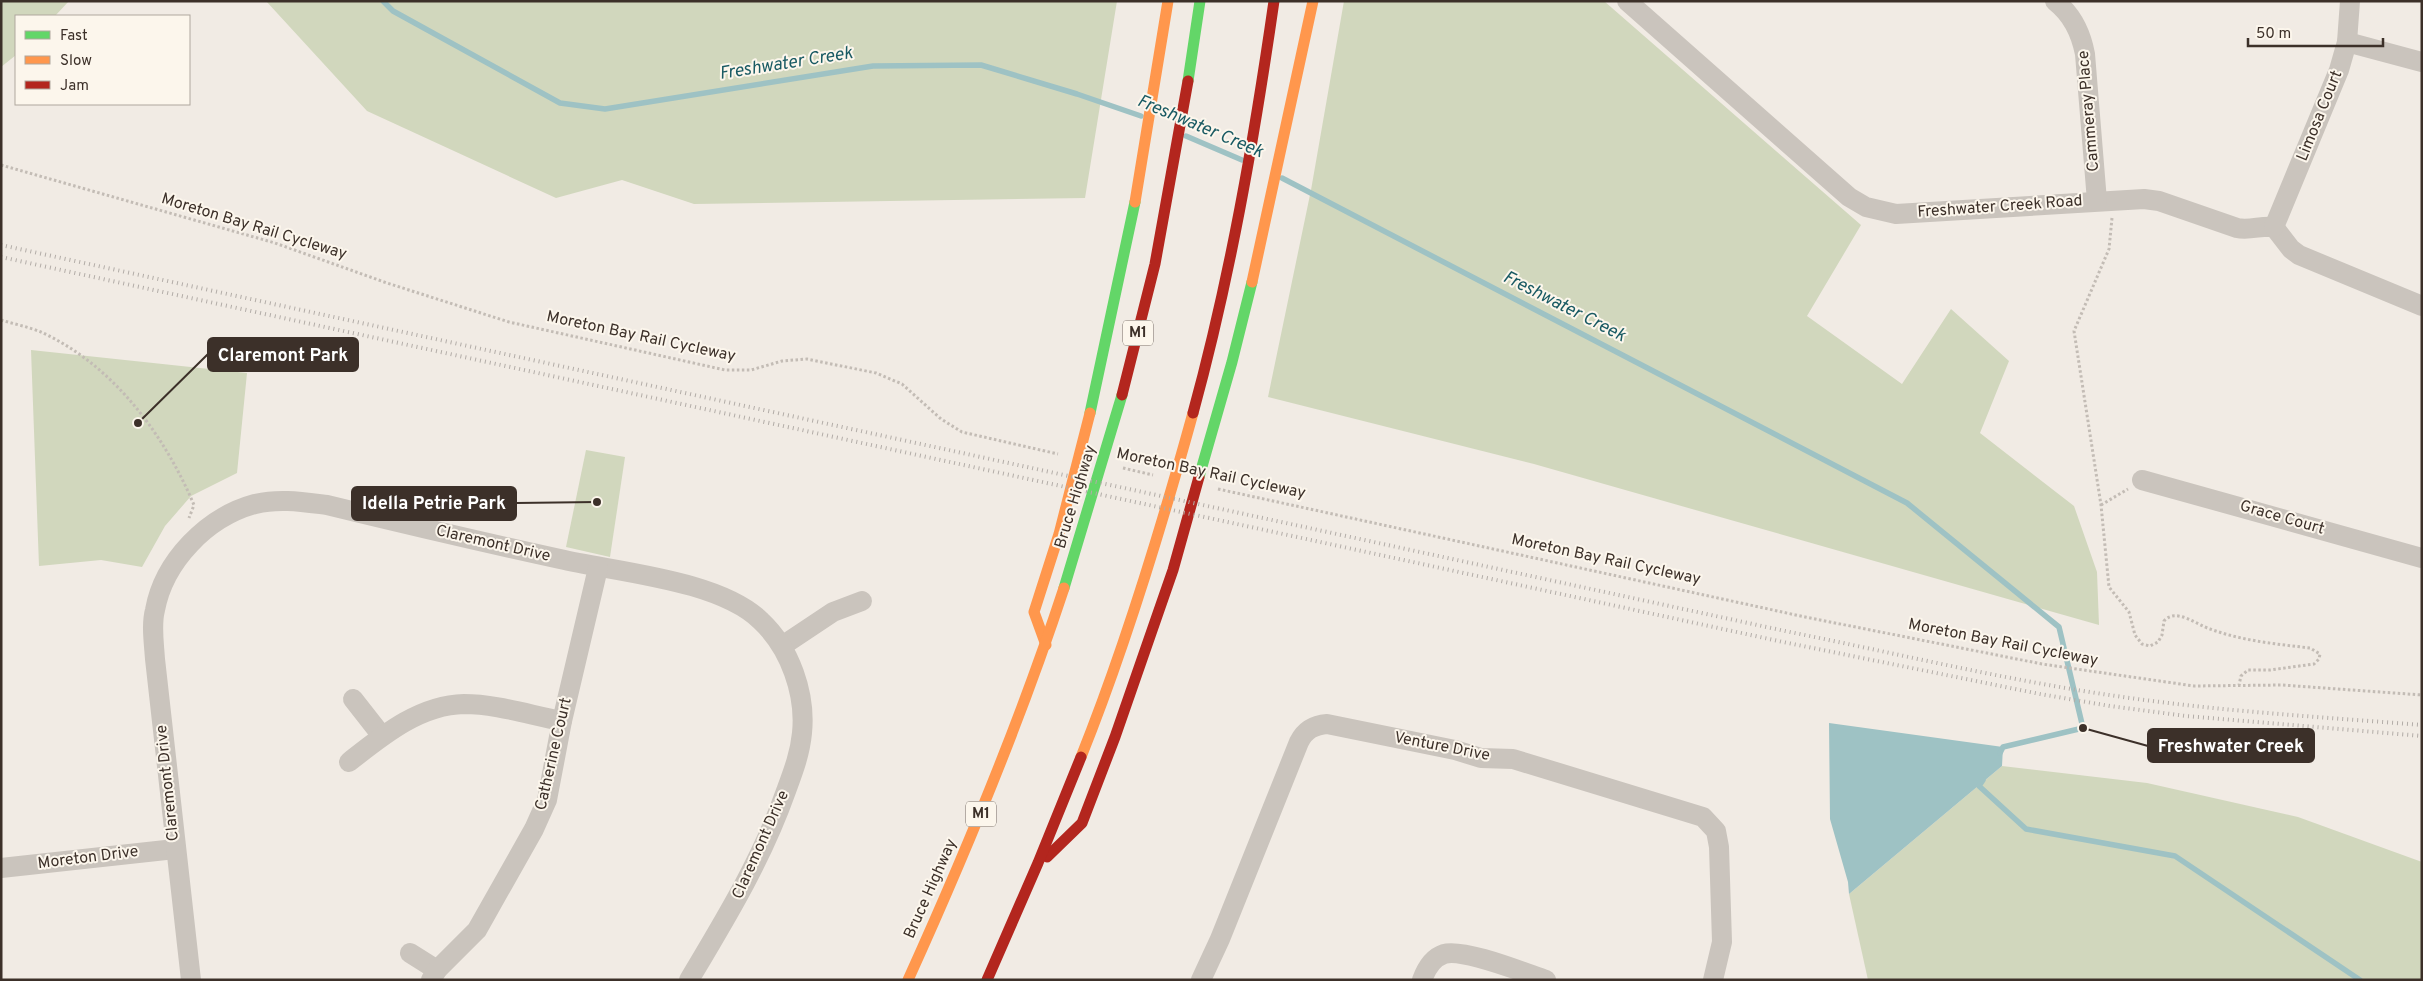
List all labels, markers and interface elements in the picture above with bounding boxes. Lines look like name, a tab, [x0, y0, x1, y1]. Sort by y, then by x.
legend	[15, 15, 190, 105]
scale bar	[2248, 15, 2383, 47]
text: 50 m	[2256, 25, 2291, 44]
text: Fast	[60, 27, 88, 46]
water label: Freshwater Creek	[718, 42, 855, 86]
street label: Cammeray Place	[2074, 50, 2104, 172]
text: Slow	[60, 52, 92, 71]
street label: Limosa Court	[2293, 68, 2347, 164]
text: Jam	[60, 77, 89, 96]
water label: Freshwater Creek	[1134, 90, 1267, 164]
street label: Moreton Bay Rail Cycleway	[159, 189, 349, 265]
street label: Freshwater Creek Road	[1917, 191, 2083, 223]
water label: Freshwater Creek	[1499, 266, 1630, 348]
street label: Moreton Bay Rail Cycleway	[545, 307, 737, 367]
road number: M1	[1123, 320, 1153, 346]
callout: Claremont Park	[208, 338, 358, 371]
text: Claremont Park	[218, 345, 348, 368]
street label: Bruce Highway	[1051, 443, 1101, 551]
street label: Moreton Bay Rail Cycleway	[1115, 444, 1307, 504]
callout: Idella Petrie Park	[352, 487, 516, 520]
text: Idella Petrie Park	[362, 493, 506, 516]
street label: Grace Court	[2237, 496, 2327, 540]
street label: Claremont Drive	[434, 521, 552, 567]
street label: Moreton Bay Rail Cycleway	[1510, 530, 1702, 590]
street label: Moreton Bay Rail Cycleway	[1906, 615, 2100, 671]
street label: Catherine Court	[531, 696, 577, 812]
street label: Claremont Drive	[152, 724, 184, 842]
street label: Venture Drive	[1392, 728, 1492, 766]
callout: Freshwater Creek	[2148, 729, 2314, 762]
text: Freshwater Creek	[2158, 736, 2304, 759]
street label: Claremont Drive	[728, 788, 794, 902]
road number: M1	[966, 802, 996, 826]
street label: Bruce Highway	[900, 836, 962, 942]
street label: Moreton Drive	[36, 842, 140, 874]

